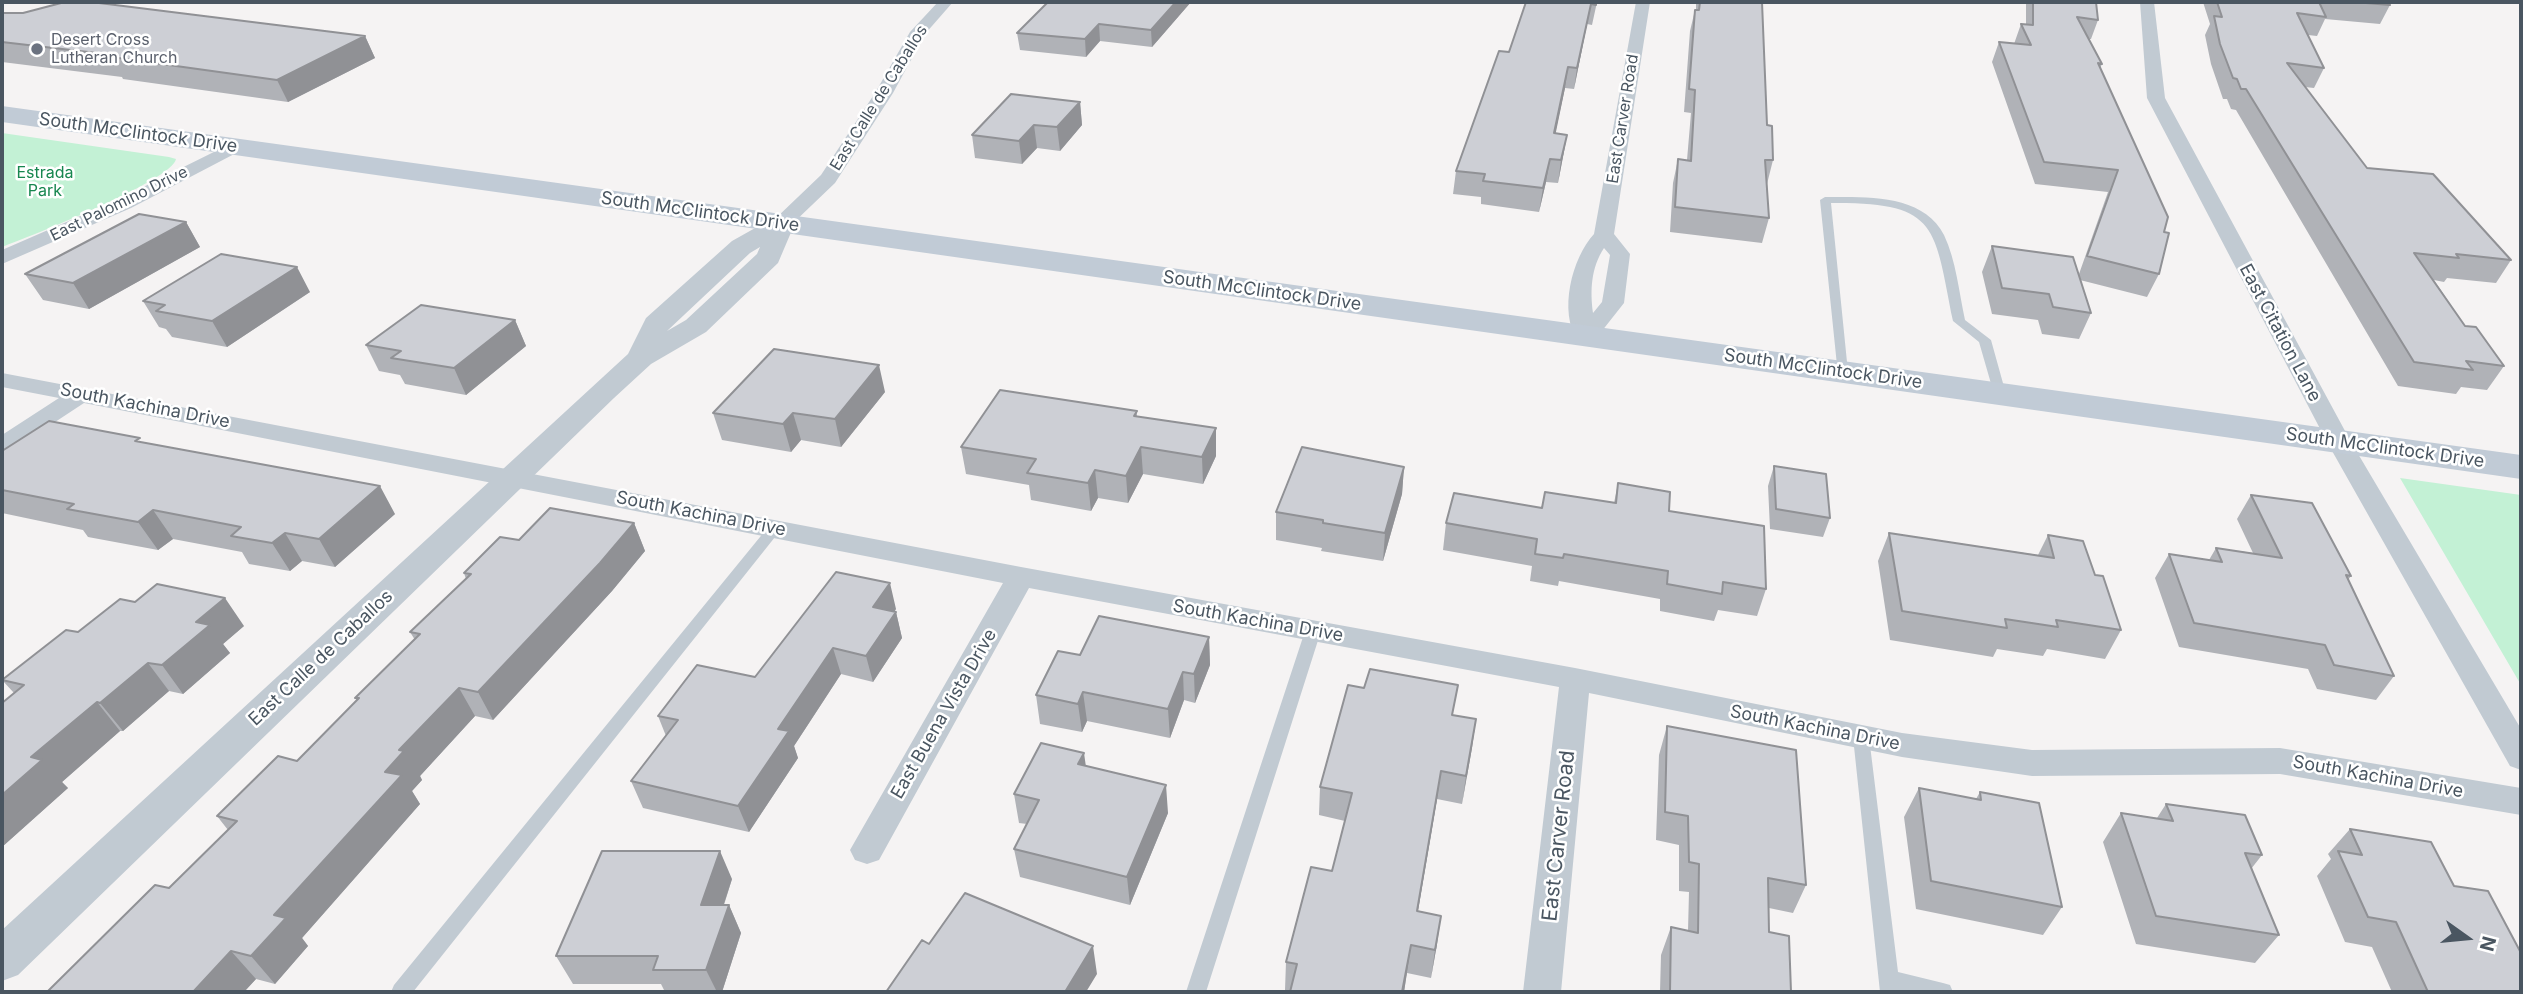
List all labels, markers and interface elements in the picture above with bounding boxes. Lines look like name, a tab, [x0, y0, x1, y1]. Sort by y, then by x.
street label: East Calle de Caballos	[826, 22, 932, 174]
place label: Desert Cross Lutheran Church	[51, 30, 177, 68]
marker: Desert Cross Lutheran Church	[29, 41, 45, 57]
street label: East Carver Road	[1603, 53, 1643, 185]
street label: South McClintock Drive	[37, 108, 239, 158]
street label: East Palomino Drive	[47, 162, 191, 246]
park label: Estrada Park	[16, 163, 74, 201]
street label: South McClintock Drive	[599, 187, 801, 237]
street label: East Citation Lane	[2235, 260, 2325, 406]
street label: South McClintock Drive	[1161, 266, 1363, 316]
street label: South McClintock Drive	[1722, 344, 1924, 394]
street label: South Kachina Drive	[58, 379, 232, 433]
street label: South McClintock Drive	[2284, 423, 2486, 473]
street label: South Kachina Drive	[614, 487, 788, 541]
street label: East Calle de Caballos	[244, 586, 398, 730]
street label: South Kachina Drive	[1171, 595, 1345, 647]
street label: East Buena Vista Drive	[887, 625, 1001, 803]
street label: South Kachina Drive	[1728, 701, 1902, 755]
street label: East Carver Road	[1537, 749, 1581, 923]
street label: South Kachina Drive	[2291, 751, 2465, 803]
north arrow	[2432, 903, 2502, 973]
text: N	[2475, 934, 2501, 954]

